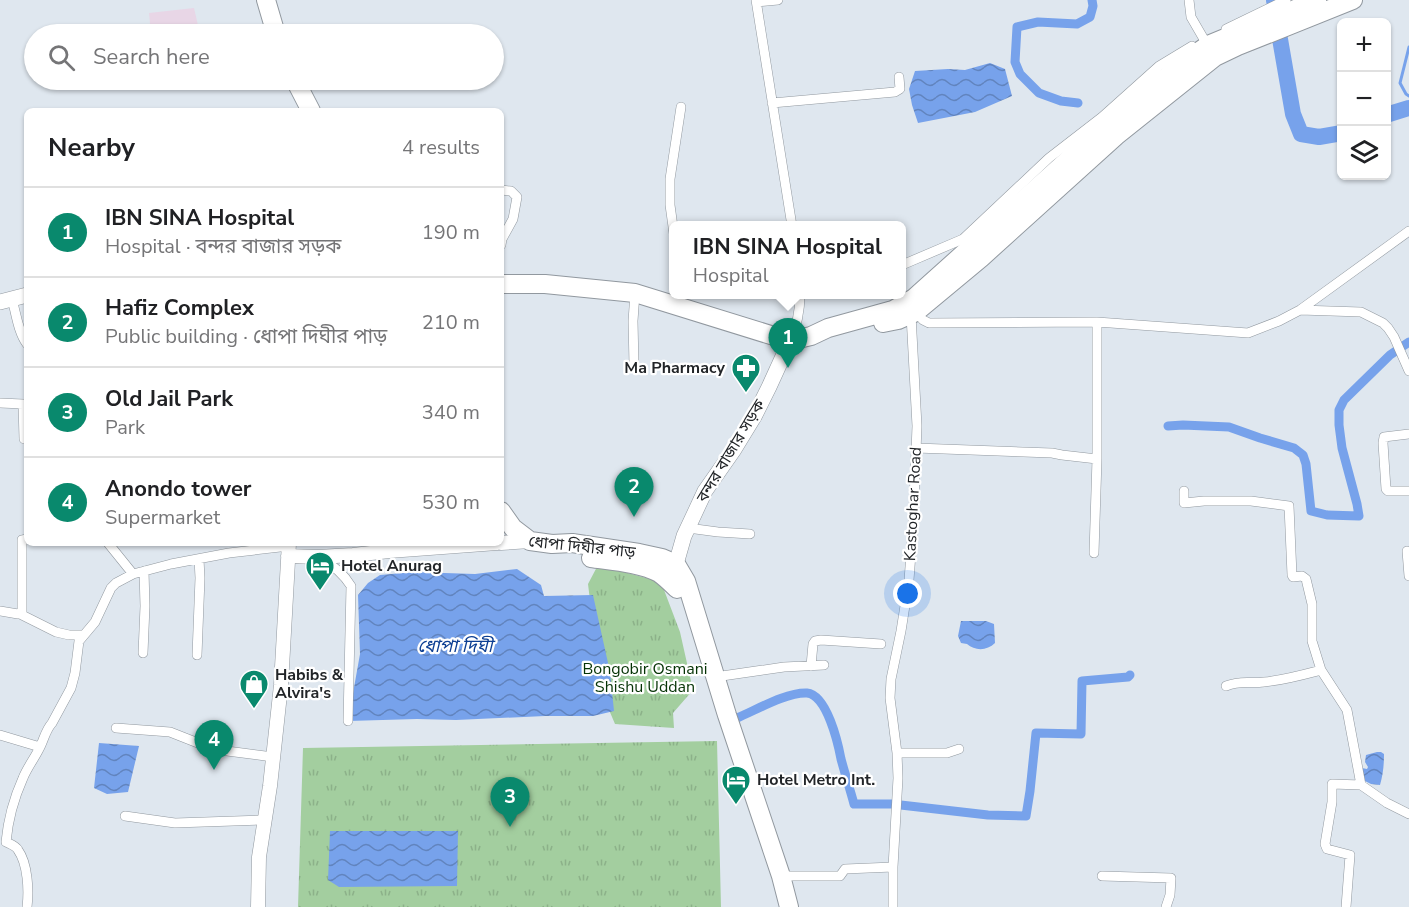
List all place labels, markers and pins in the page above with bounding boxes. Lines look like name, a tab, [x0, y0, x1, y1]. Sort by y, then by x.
pin: 1	[768, 318, 808, 368]
pharmacy icon: Ma Pharmacy	[730, 352, 762, 394]
place label: Ma Pharmacy	[624, 357, 726, 379]
pin: 2	[614, 468, 654, 517]
hotel icon: Hotel Anurag	[304, 550, 336, 592]
place label: Hotel Anurag	[341, 555, 442, 577]
place label: Habibs & Alvira's	[275, 664, 344, 704]
shop icon: Habibs & Alvira's	[238, 668, 270, 710]
pin: 4	[194, 720, 234, 770]
hotel icon: Hotel Metro Int.	[720, 764, 752, 806]
place label: Hotel Metro Int.	[757, 769, 875, 791]
pin: 3	[490, 778, 530, 827]

